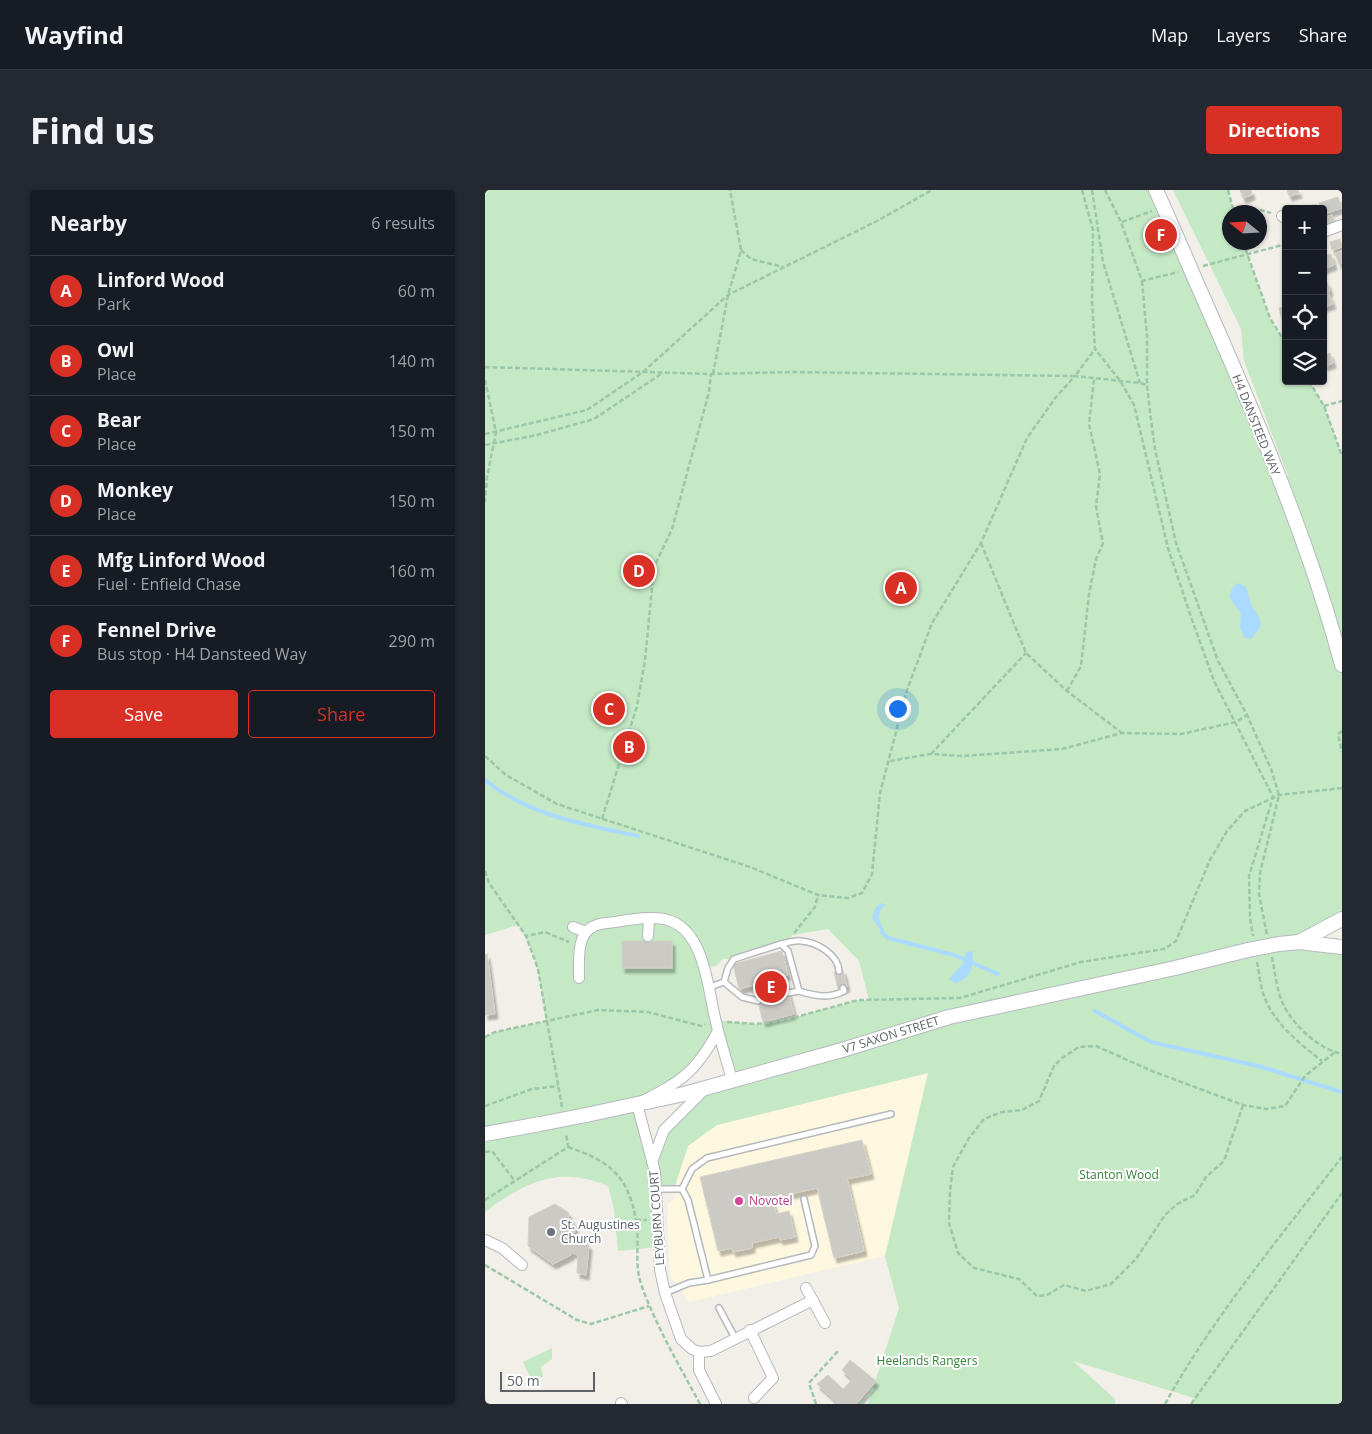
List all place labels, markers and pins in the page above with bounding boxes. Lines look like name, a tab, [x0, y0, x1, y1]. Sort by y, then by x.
pin: F	[1145, 216, 1177, 254]
pin: D	[623, 552, 655, 590]
pin: A	[885, 569, 917, 607]
pin: C	[593, 690, 625, 728]
pin: B	[613, 728, 645, 766]
pin: E	[755, 968, 787, 1006]
place label: Novotel	[749, 1192, 793, 1209]
marker: Novotel	[733, 1195, 745, 1207]
place label: St. Augustines Church	[561, 1216, 640, 1247]
marker: St. Augustines Church	[545, 1226, 557, 1238]

